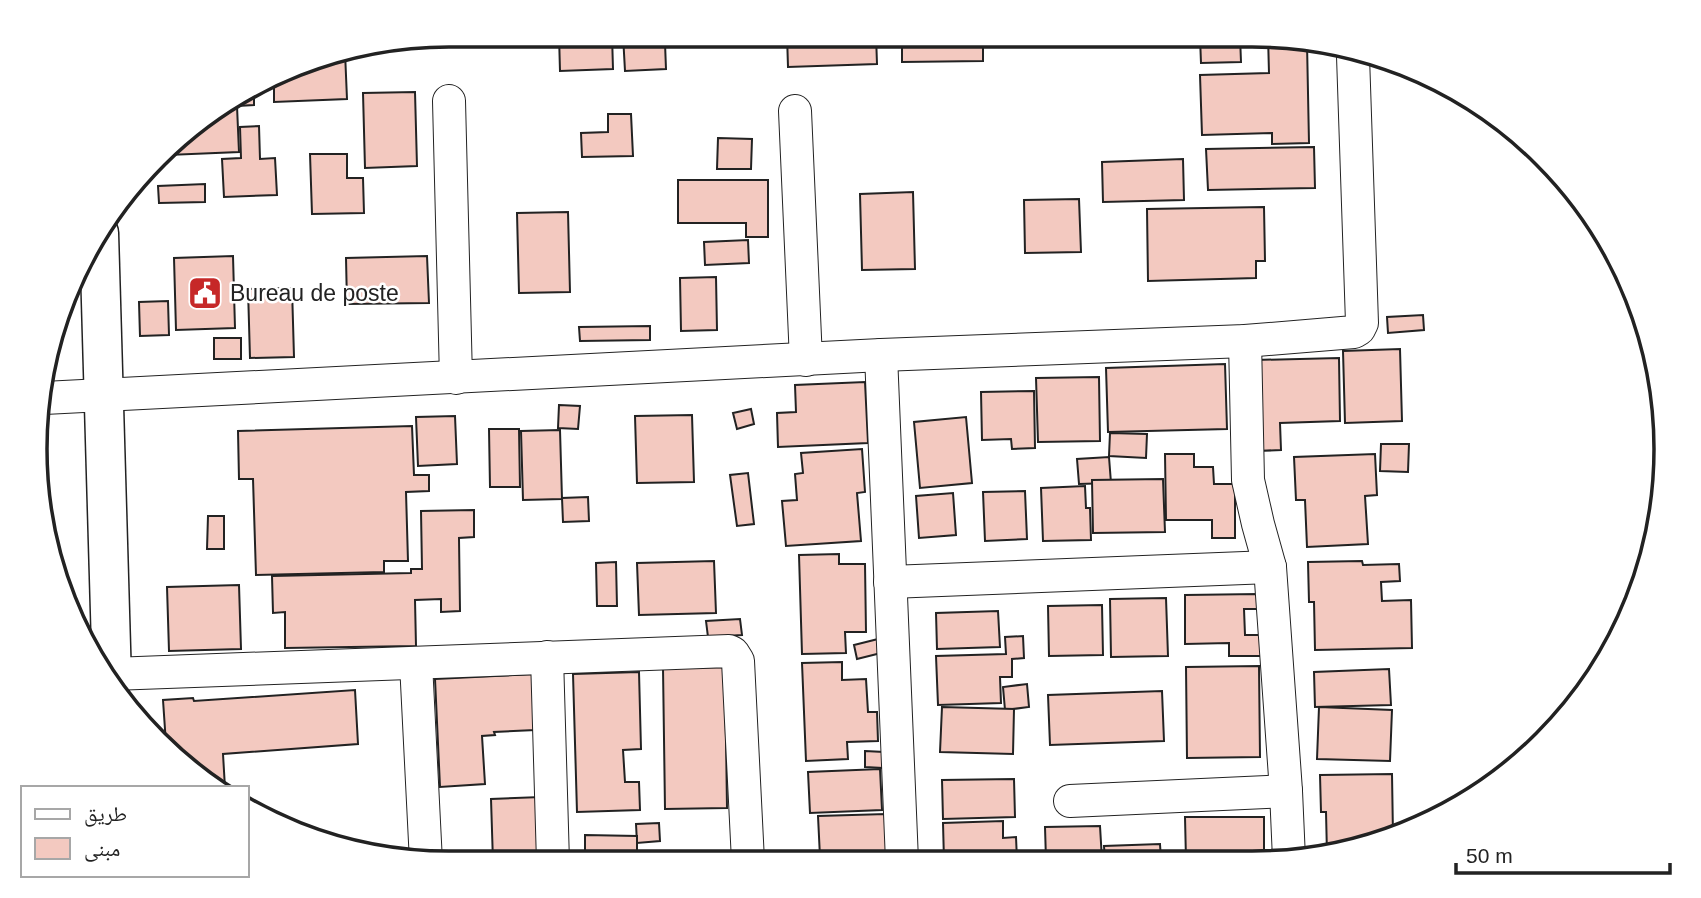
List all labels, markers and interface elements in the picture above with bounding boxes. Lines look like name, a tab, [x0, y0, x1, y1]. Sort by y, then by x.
public building icon: Bureau de poste	[186, 274, 224, 312]
place label: Bureau de poste	[230, 280, 399, 306]
legend	[21, 786, 248, 877]
text: طريق	[84, 802, 127, 827]
scale bar	[1456, 832, 1670, 876]
text: مبنى	[84, 837, 120, 862]
text: 50 m	[1466, 844, 1513, 867]

